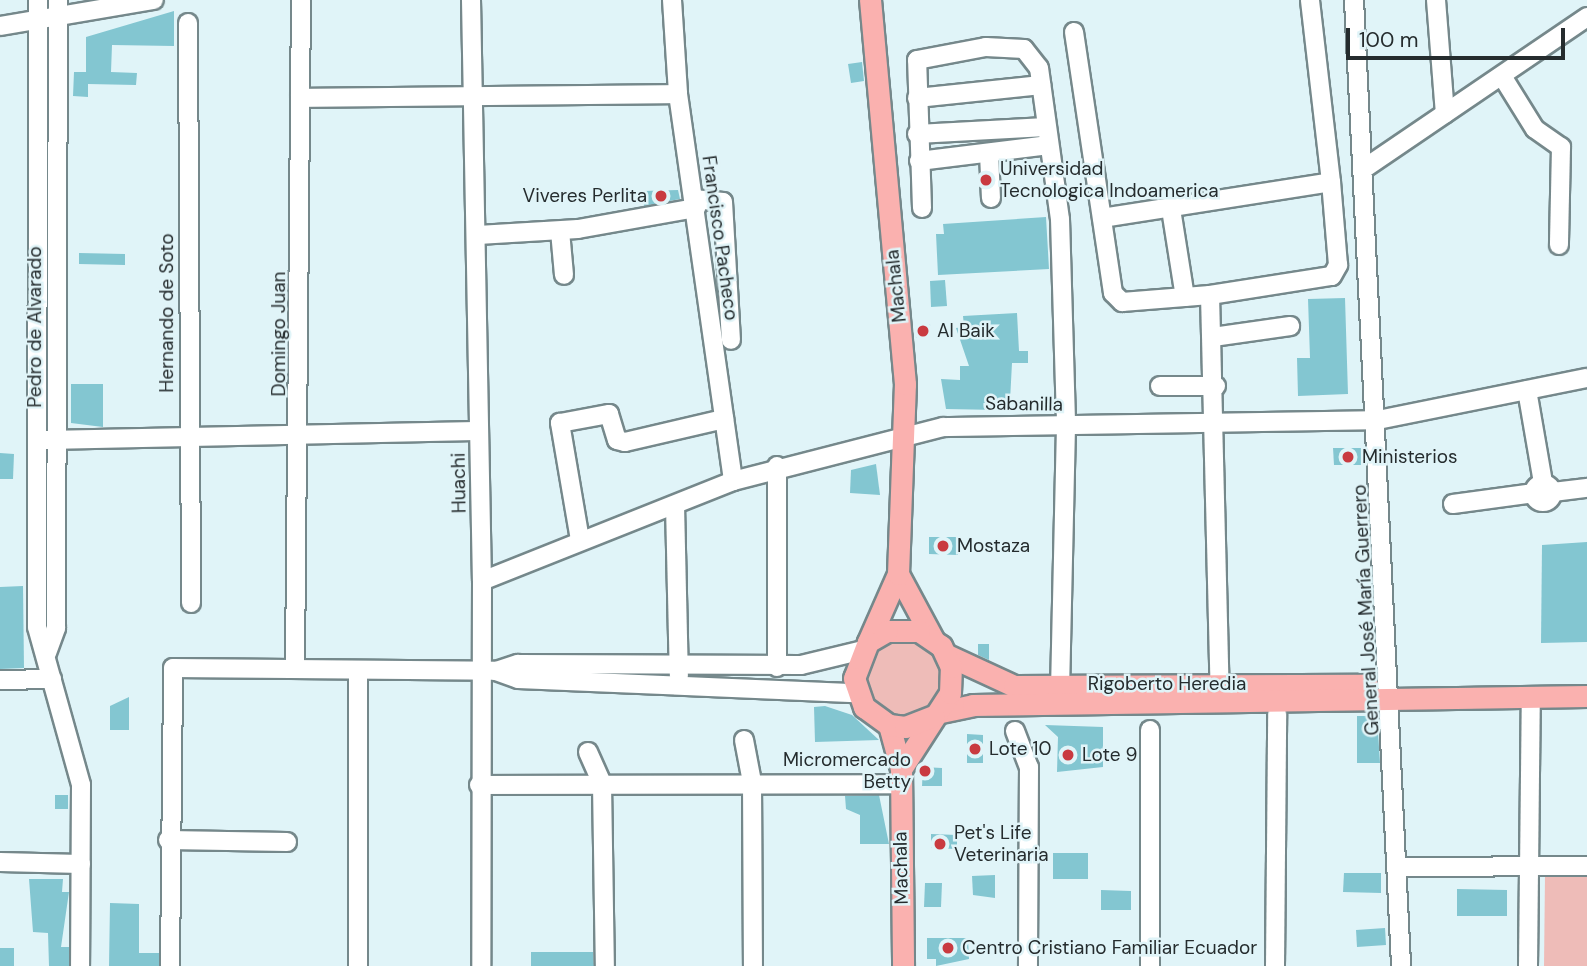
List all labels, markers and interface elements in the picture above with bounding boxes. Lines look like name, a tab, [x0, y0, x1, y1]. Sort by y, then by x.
scale bar	[1349, 14, 1568, 58]
text: 100 m	[1359, 26, 1419, 54]
street label: Francisco Pacheco	[697, 154, 743, 322]
place label: Universidad Tecnologica Indoamerica	[1000, 158, 1219, 202]
marker: Universidad Tecnologica Indoamerica	[978, 172, 994, 188]
place label: Viveres Perlita	[522, 185, 647, 207]
marker: Viveres Perlita	[653, 188, 669, 204]
street label: Hernando de Soto	[156, 233, 178, 393]
street label: Pedro de Alvarado	[24, 246, 46, 408]
street label: Machala	[881, 248, 911, 324]
street label: Domingo Juan	[268, 272, 290, 396]
place label: Al Baik	[937, 320, 995, 342]
marker: Al Baik	[915, 323, 931, 339]
street label: Sabanilla	[985, 392, 1063, 416]
place label: Ministerios	[1362, 446, 1457, 468]
marker: Ministerios	[1340, 449, 1356, 465]
street label: Huachi	[447, 453, 471, 513]
street label: General José María Guerrero	[1348, 484, 1384, 736]
place label: Mostaza	[957, 535, 1030, 557]
marker: Mostaza	[935, 538, 951, 554]
street label: Rigoberto Heredia	[1088, 673, 1246, 695]
place label: Lote 10	[989, 738, 1051, 760]
marker: Lote 10	[967, 741, 983, 757]
place label: Lote 9	[1082, 744, 1137, 766]
marker: Lote 9	[1060, 747, 1076, 763]
place label: Micromercado Betty	[783, 749, 911, 793]
marker: Micromercado Betty	[917, 763, 933, 779]
place label: Pet's Life Veterinaria	[954, 822, 1049, 866]
street label: Machala	[889, 831, 913, 905]
marker: Pet's Life Veterinaria	[932, 836, 948, 852]
place label: Centro Cristiano Familiar Ecuador	[962, 937, 1257, 959]
marker: Centro Cristiano Familiar Ecuador	[940, 940, 956, 956]

